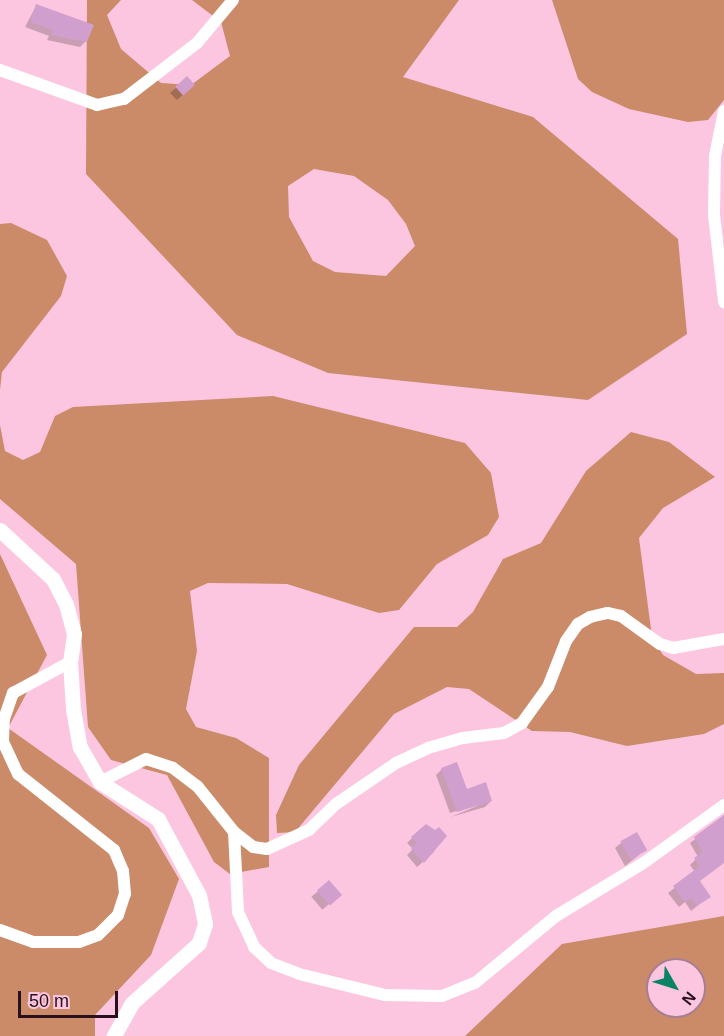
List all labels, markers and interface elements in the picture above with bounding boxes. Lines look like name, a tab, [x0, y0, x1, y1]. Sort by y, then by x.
north arrow	[646, 958, 706, 1018]
scale bar	[21, 979, 122, 1017]
text: N	[679, 989, 699, 1008]
text: 50 m	[29, 991, 69, 1011]

